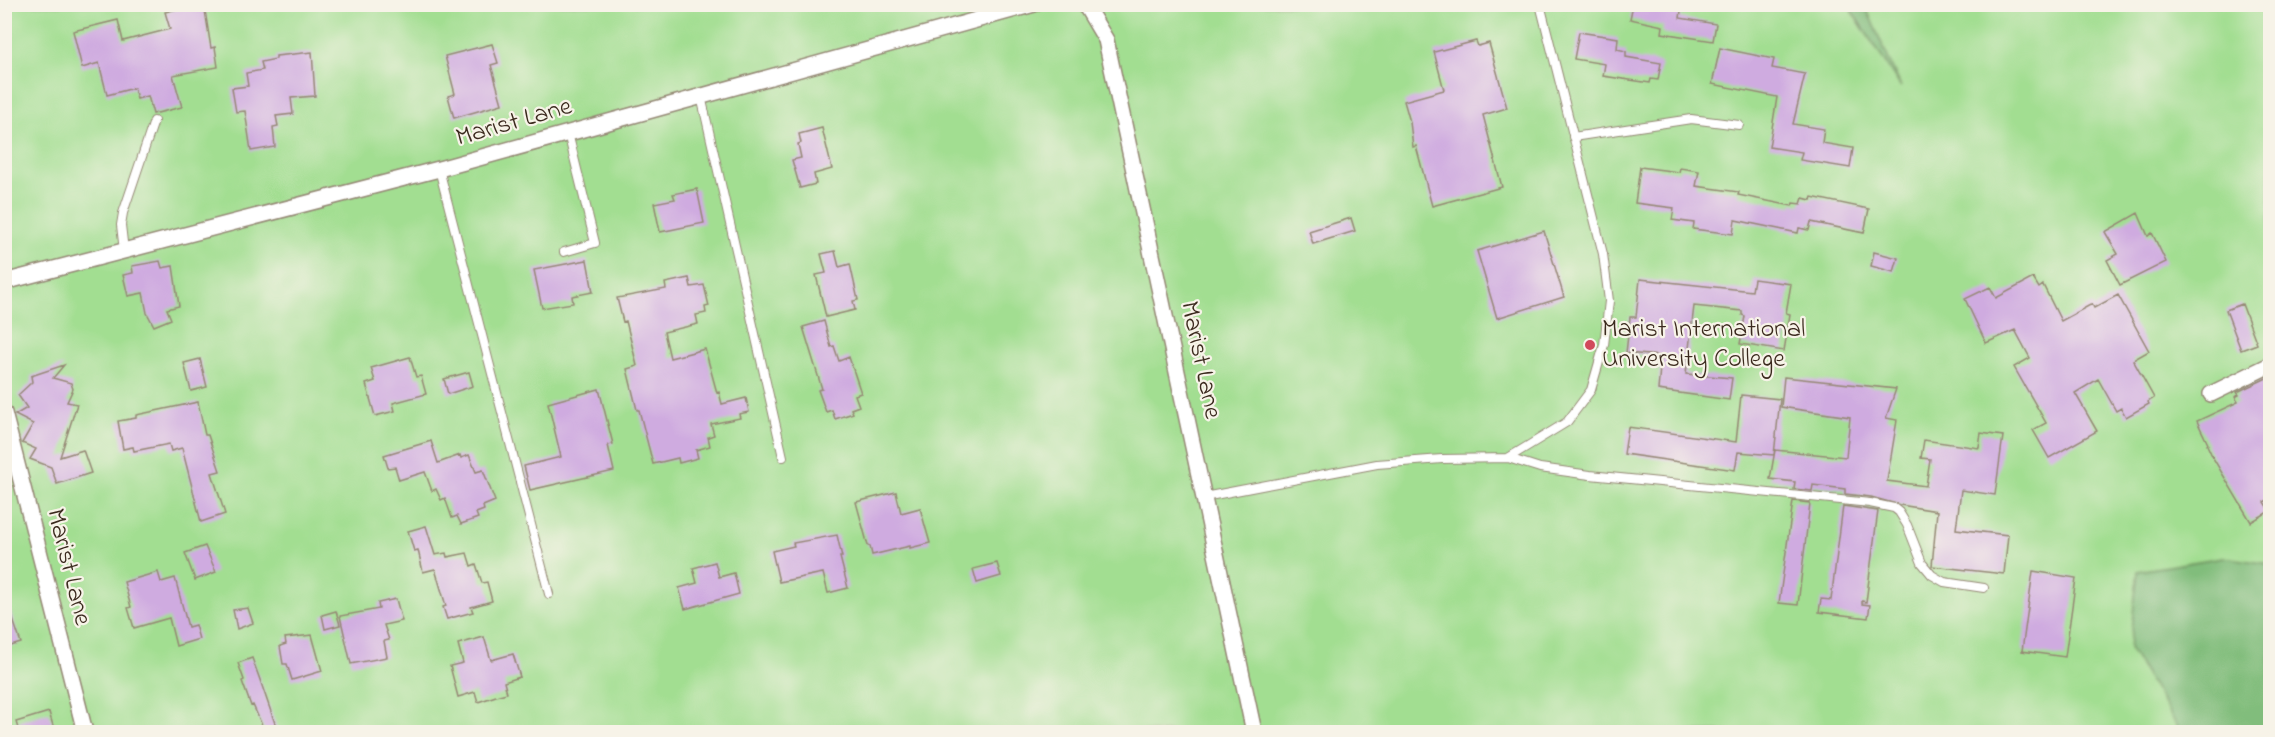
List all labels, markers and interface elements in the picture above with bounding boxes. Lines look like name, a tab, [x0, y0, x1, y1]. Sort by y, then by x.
street label: Marist Lane	[451, 88, 577, 158]
street label: Marist Lane	[1169, 298, 1231, 423]
place label: Marist International University College	[1602, 311, 1805, 379]
marker: Marist International University College	[1583, 338, 1597, 352]
street label: Marist Lane	[35, 505, 101, 630]

